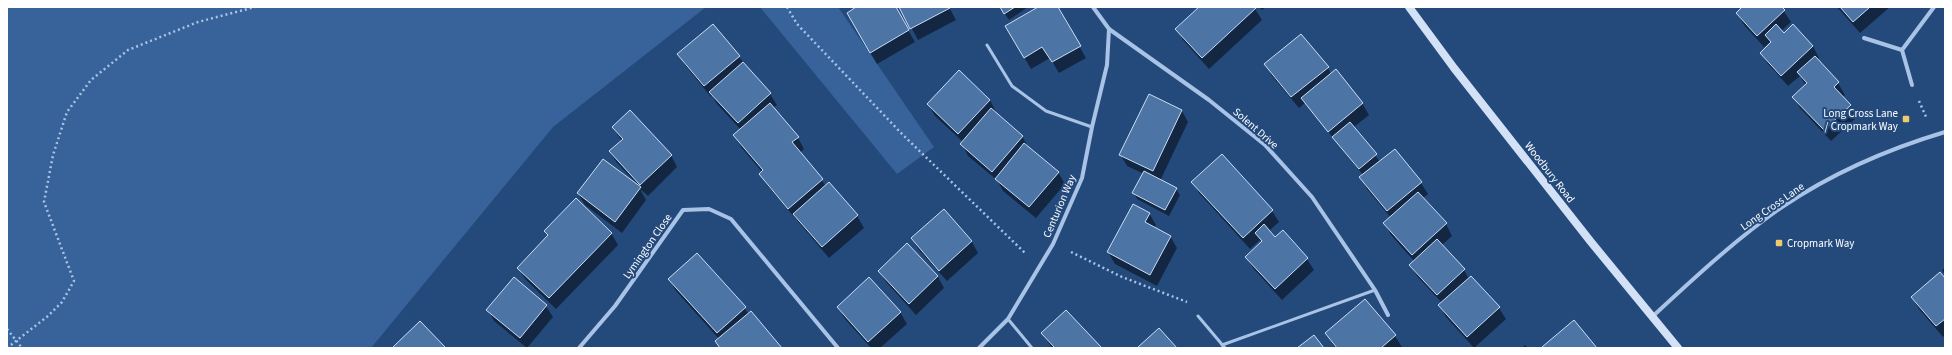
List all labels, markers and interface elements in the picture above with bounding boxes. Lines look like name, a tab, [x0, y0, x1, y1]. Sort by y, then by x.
street label: Solent Drive	[1230, 104, 1282, 153]
place label: Long Cross Lane / Cropmark Way	[1823, 106, 1899, 134]
marker: Long Cross Lane / Cropmark Way	[1901, 114, 1911, 124]
street label: Woodbury Road	[1521, 139, 1578, 206]
street label: Centurion Way	[1039, 172, 1080, 240]
street label: Long Cross Lane	[1737, 179, 1808, 234]
street label: Lymington Close	[619, 210, 676, 282]
place label: Cropmark Way	[1787, 236, 1854, 251]
marker: Cropmark Way	[1774, 238, 1784, 248]

